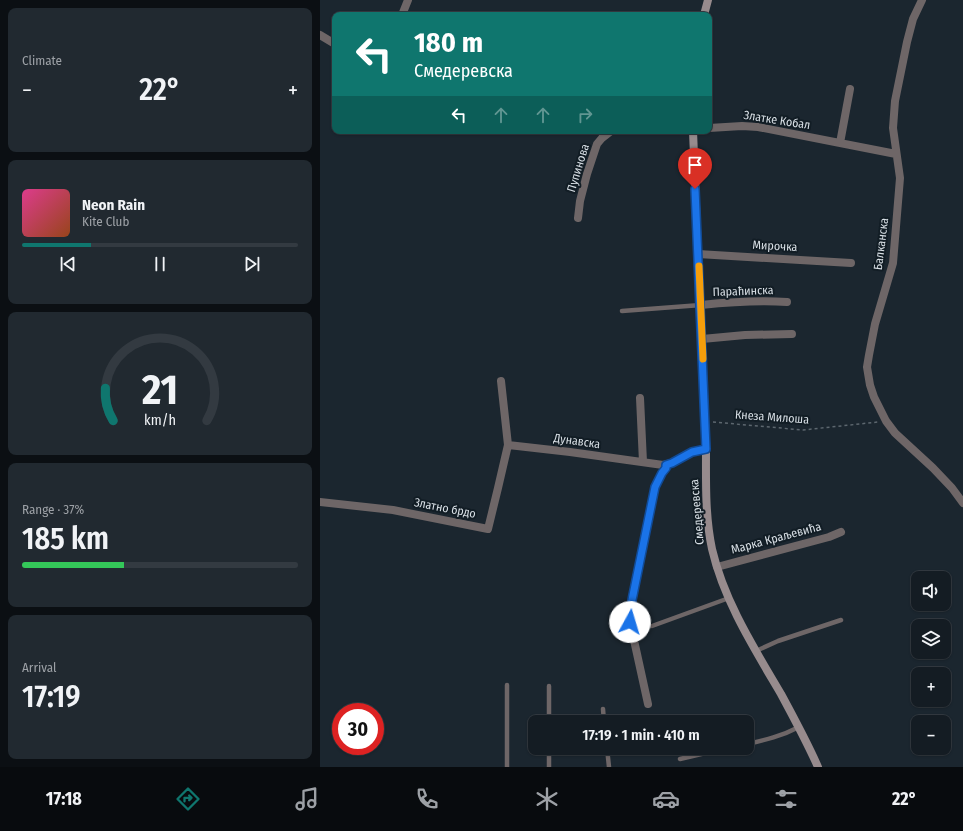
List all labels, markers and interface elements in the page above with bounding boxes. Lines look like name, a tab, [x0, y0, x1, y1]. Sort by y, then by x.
text: 180 m	[414, 26, 483, 59]
icon: left	[348, 28, 400, 80]
text: Climate	[22, 53, 62, 68]
text: Смедеревска	[414, 60, 513, 82]
text: 22°	[139, 72, 181, 108]
text: −	[22, 77, 32, 104]
text: +	[288, 77, 298, 104]
icon: left	[448, 104, 470, 126]
icon: ahead	[490, 104, 512, 126]
icon: ahead	[532, 104, 554, 126]
icon: right	[574, 104, 596, 126]
street label: Златке Кобал	[743, 108, 811, 132]
street label: Пупинова	[564, 142, 592, 194]
pin	[678, 148, 712, 189]
icon: arrive	[684, 154, 706, 176]
text: Neon Rain	[82, 196, 145, 214]
text: Kite Club	[82, 214, 129, 229]
street label: Балканска	[871, 217, 891, 271]
street label: Мирочка	[752, 238, 798, 254]
icon: previous	[57, 253, 79, 275]
icon: pause	[149, 253, 171, 275]
icon: next	[241, 253, 263, 275]
street label: Параћинска	[712, 283, 774, 299]
text: 21	[141, 365, 178, 415]
street label: Кнеза Милоша	[734, 407, 810, 427]
text: km/h	[144, 412, 176, 429]
street label: Дунавска	[552, 431, 601, 451]
street label: Смедеревска	[687, 478, 707, 545]
street label: Златно брдо	[413, 495, 477, 521]
text: Range · 37%	[22, 502, 84, 517]
street label: Марка Краљевића	[729, 519, 823, 557]
text: 185 km	[22, 521, 109, 557]
map controls	[911, 571, 951, 755]
button: sound	[911, 571, 951, 611]
position arrow	[609, 601, 651, 643]
button: layers	[911, 619, 951, 659]
text: Arrival	[22, 660, 56, 675]
button: +	[911, 667, 951, 707]
text: 17:19	[22, 679, 81, 715]
speed limit sign: 30	[332, 703, 384, 755]
button: −	[911, 715, 951, 755]
text: 17:19 · 1 min · 410 m	[582, 726, 700, 744]
icon: directions	[174, 785, 202, 813]
icon: music	[293, 785, 321, 813]
icon: phone	[413, 785, 441, 813]
icon: climate	[533, 785, 561, 813]
icon: car	[652, 785, 680, 813]
icon: filters	[772, 785, 800, 813]
text: 17:18	[46, 788, 82, 810]
text: 22°	[892, 788, 917, 810]

